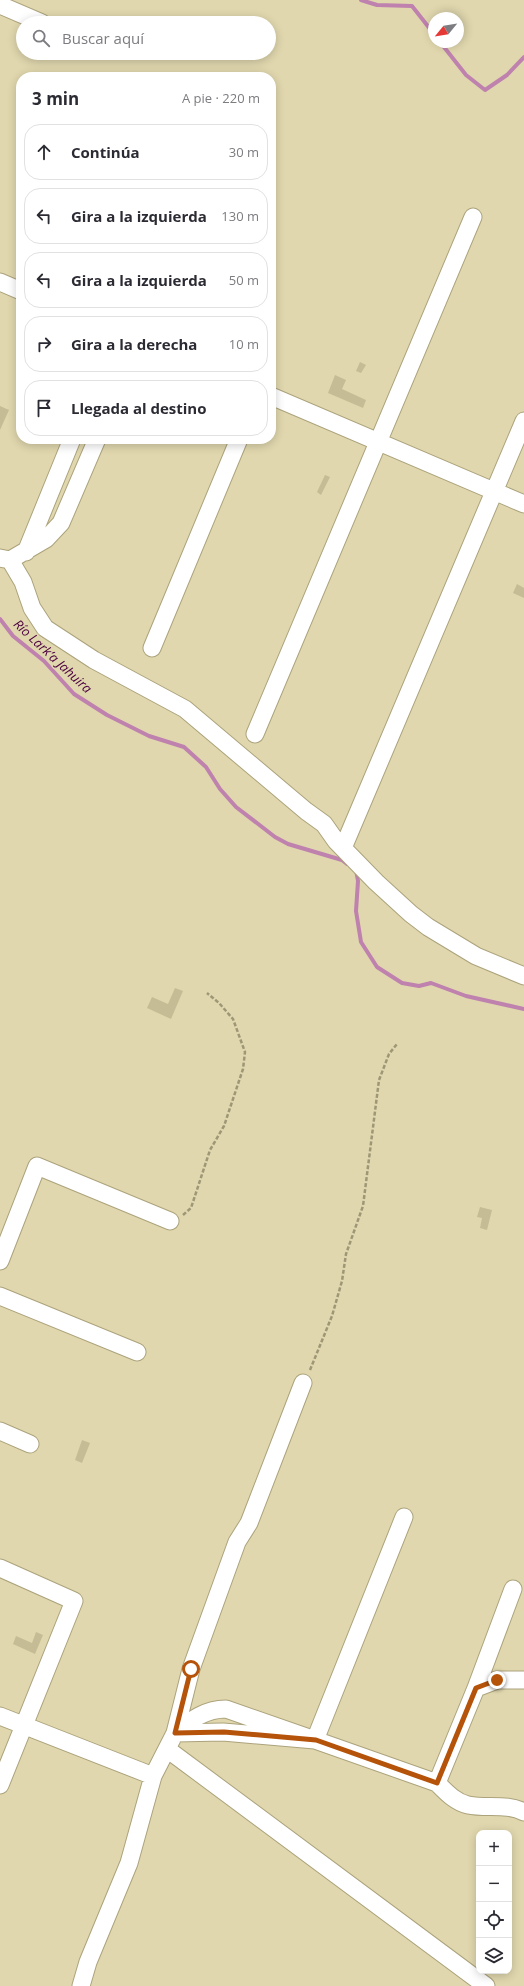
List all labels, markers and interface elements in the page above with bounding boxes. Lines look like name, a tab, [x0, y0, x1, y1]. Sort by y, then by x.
north arrow	[428, 12, 464, 48]
search box	[16, 16, 276, 60]
icon: search	[30, 27, 52, 49]
text: Buscar aquí	[62, 28, 144, 48]
text: 3 min	[32, 87, 79, 110]
text: A pie · 220 m	[182, 89, 260, 107]
icon: ahead	[33, 141, 55, 163]
text: Continúa	[71, 142, 140, 162]
text: 30 m	[229, 143, 259, 161]
icon: left	[33, 205, 55, 227]
text: Gira a la izquierda	[71, 206, 207, 226]
text: 130 m	[221, 207, 259, 225]
icon: left	[33, 269, 55, 291]
text: Gira a la izquierda	[71, 270, 207, 290]
text: 50 m	[229, 271, 259, 289]
icon: right	[33, 333, 55, 355]
text: Gira a la derecha	[71, 334, 197, 354]
text: 10 m	[229, 335, 259, 353]
icon: arrive	[33, 397, 55, 419]
text: Llegada al destino	[71, 398, 206, 418]
water label: Río Lark’a Jahuira	[10, 615, 97, 697]
route start	[182, 1660, 200, 1678]
route end	[488, 1671, 506, 1689]
map controls	[476, 1830, 512, 1974]
button: +	[476, 1830, 512, 1866]
button: −	[476, 1866, 512, 1902]
button: locate	[476, 1902, 512, 1938]
button: layers	[476, 1938, 512, 1974]

